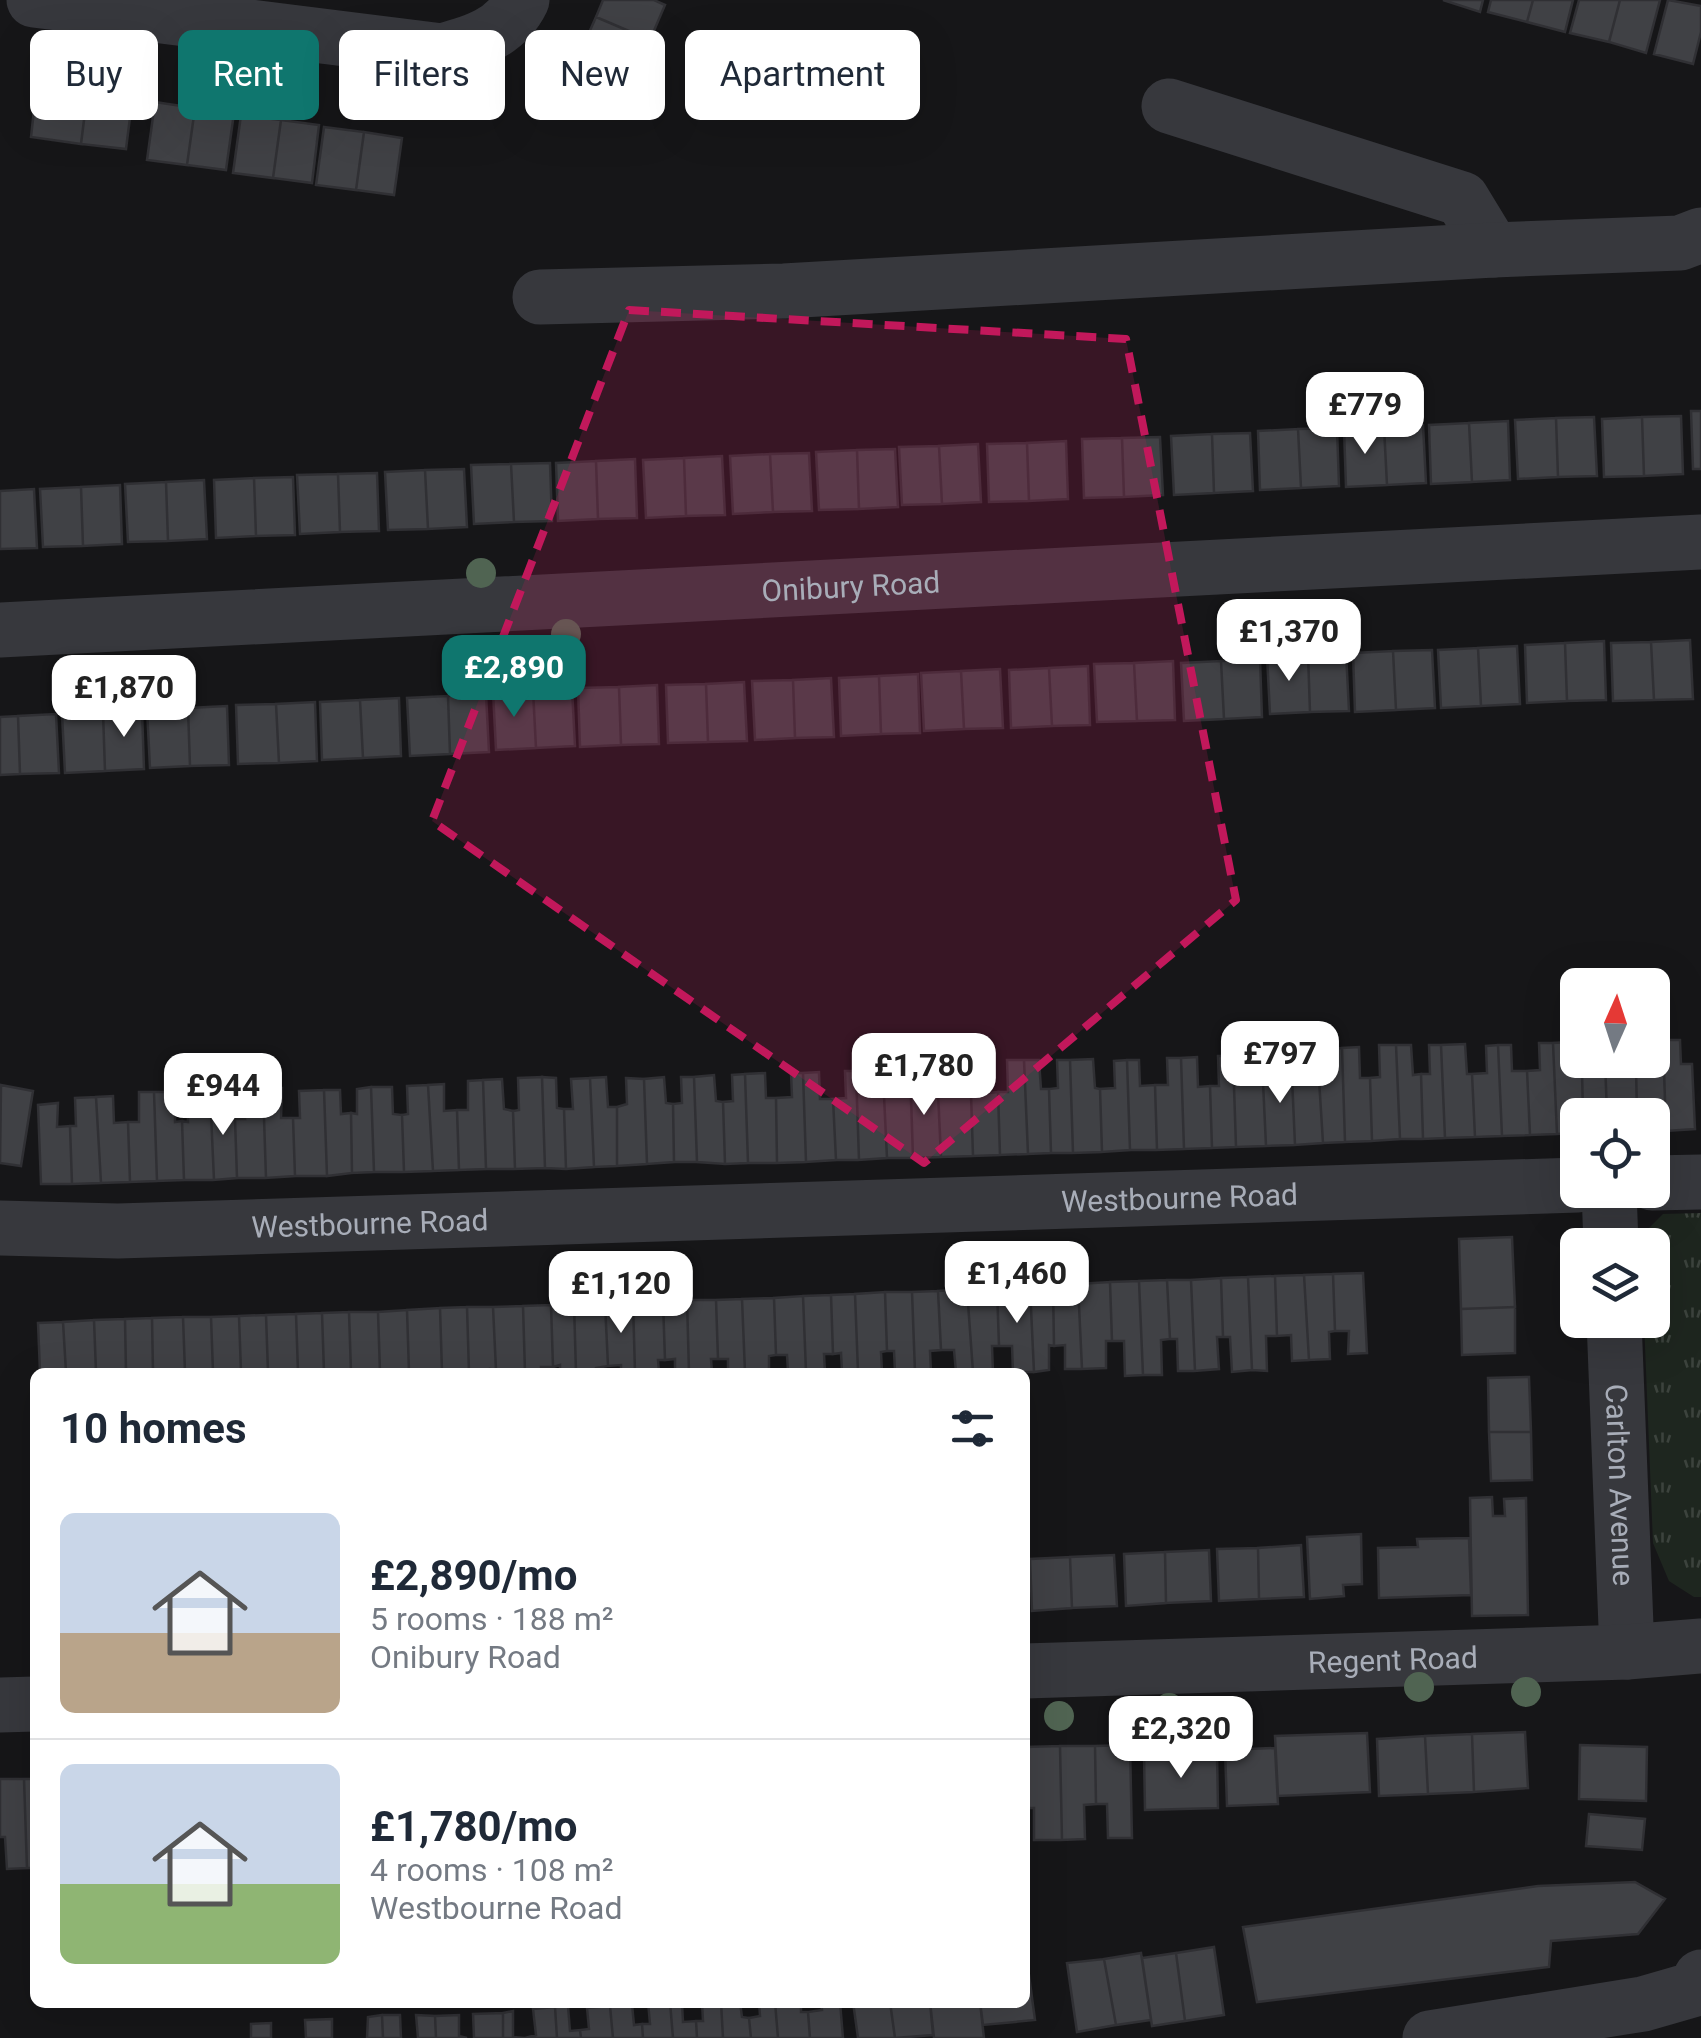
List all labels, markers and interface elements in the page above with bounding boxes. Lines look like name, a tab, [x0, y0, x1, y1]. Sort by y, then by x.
chip: Buy	[30, 30, 158, 120]
chip: Rent	[178, 30, 319, 120]
chip: Filters	[339, 30, 505, 120]
chip: New	[525, 30, 665, 120]
chip: Apartment	[685, 30, 920, 120]
pin: £779	[1306, 372, 1424, 457]
text: £779	[1328, 385, 1402, 423]
street label: Onibury Road	[761, 564, 941, 608]
pin: £1,370	[1208, 599, 1370, 684]
text: £1,370	[1239, 612, 1339, 650]
pin: £2,890	[433, 635, 595, 720]
text: £2,890	[464, 648, 564, 686]
pin: £1,870	[43, 655, 205, 740]
text: £1,870	[74, 668, 174, 706]
north arrow	[1560, 968, 1670, 1078]
map controls	[1560, 968, 1670, 1338]
pin: £797	[1221, 1021, 1339, 1106]
pin: £1,780	[843, 1033, 1005, 1118]
text: £797	[1243, 1034, 1317, 1072]
text: £1,780	[874, 1046, 974, 1084]
pin: £944	[164, 1053, 282, 1138]
text: £944	[186, 1066, 260, 1104]
button: locate	[1560, 1098, 1670, 1208]
street label: Westbourne Road	[1060, 1176, 1298, 1219]
street label: Westbourne Road	[251, 1202, 489, 1244]
button: layers	[1560, 1228, 1670, 1338]
pin: £1,460	[936, 1241, 1098, 1326]
pin: £1,120	[540, 1251, 702, 1336]
text: £1,460	[967, 1254, 1067, 1292]
text: £1,120	[571, 1264, 671, 1302]
street label: Carlton Avenue	[1599, 1383, 1642, 1587]
icon: filters	[945, 1401, 1000, 1456]
text: 10 homes	[60, 1404, 247, 1453]
text: £2,890/mo	[370, 1551, 577, 1600]
icon: home	[140, 1553, 260, 1673]
text: 5 rooms · 188 m²	[370, 1600, 613, 1638]
text: Onibury Road	[370, 1638, 561, 1676]
street label: Regent Road	[1307, 1639, 1478, 1680]
pin: £2,320	[1100, 1696, 1262, 1781]
text: £2,320	[1131, 1709, 1231, 1747]
text: £1,780/mo	[370, 1802, 577, 1851]
icon: home	[140, 1804, 260, 1924]
text: 4 rooms · 108 m²	[370, 1851, 613, 1889]
text: Westbourne Road	[370, 1889, 623, 1927]

